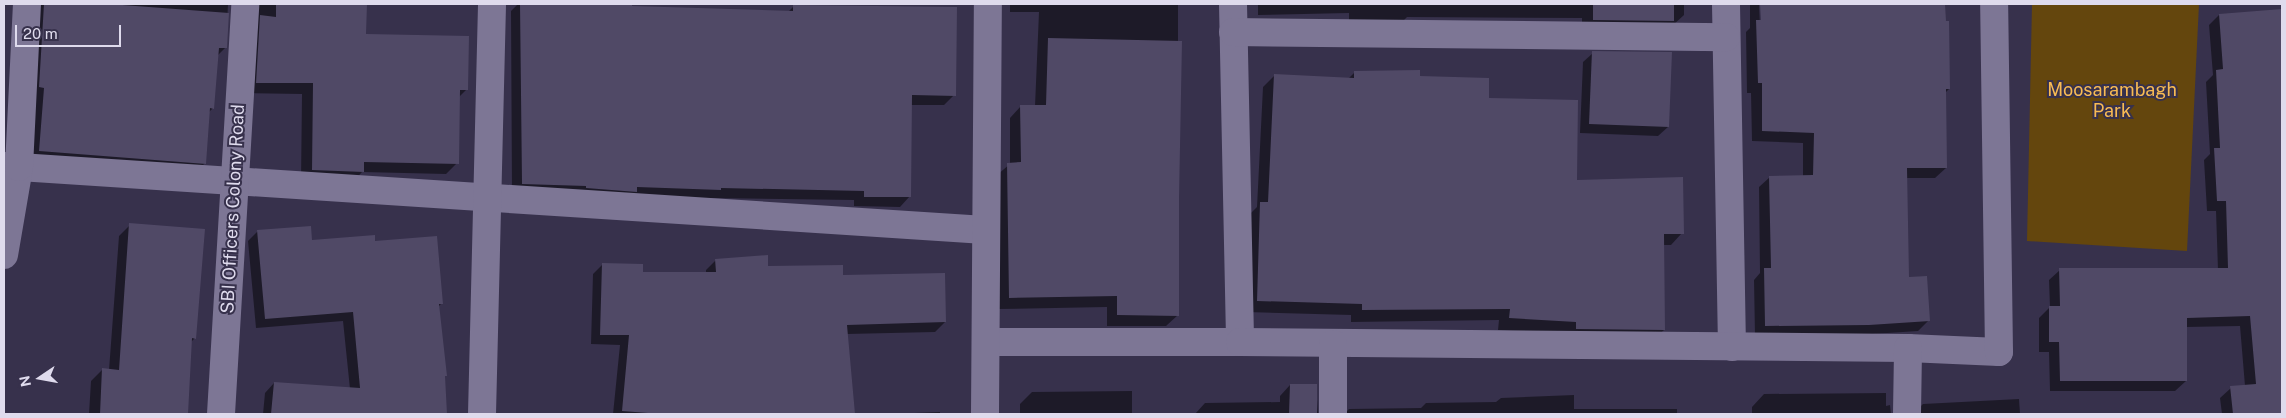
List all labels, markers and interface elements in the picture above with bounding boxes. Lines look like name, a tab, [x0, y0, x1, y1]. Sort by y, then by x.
scale bar	[18, 15, 124, 47]
text: 20 m	[23, 25, 58, 42]
park label: Moosarambagh Park	[2047, 80, 2177, 122]
street label: SBI Officers Colony Road	[217, 104, 249, 314]
north arrow	[15, 353, 65, 403]
text: N	[16, 374, 34, 388]

